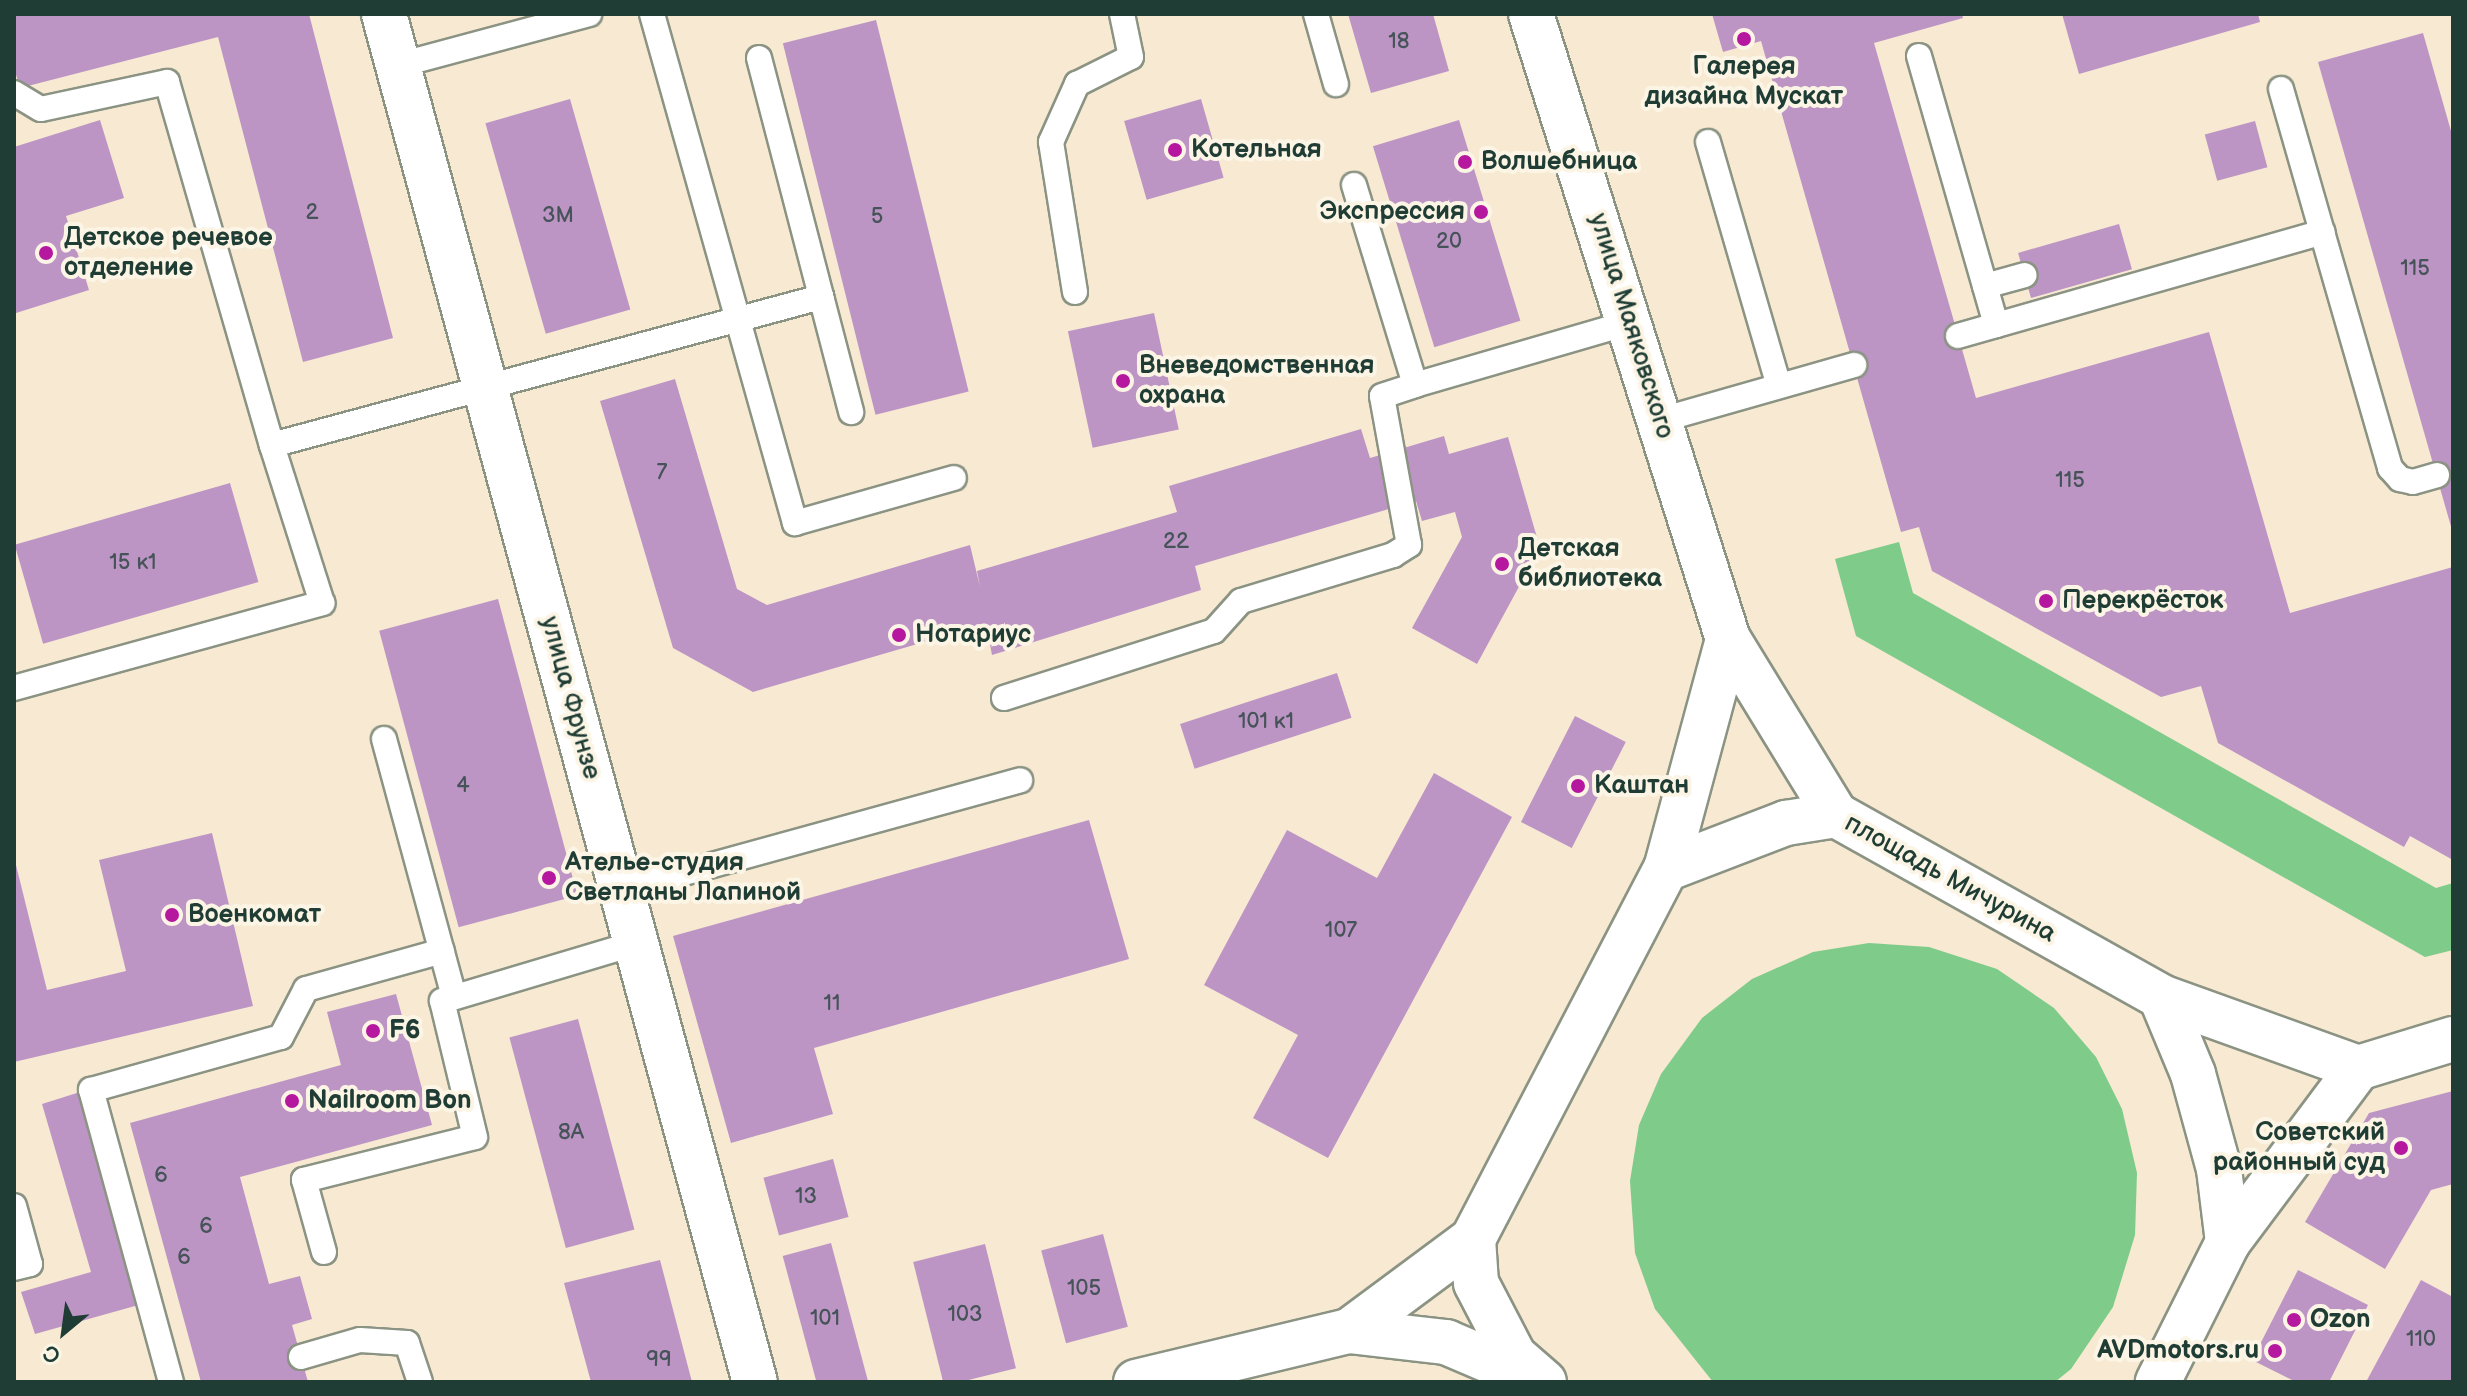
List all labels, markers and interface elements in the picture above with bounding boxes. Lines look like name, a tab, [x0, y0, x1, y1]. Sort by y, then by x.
house number: 18	[1388, 29, 1410, 55]
marker: Галерея дизайна Мускат	[1735, 30, 1753, 48]
place label: Галерея дизайна Мускат	[1645, 51, 1843, 112]
place label: Котельная	[1191, 134, 1322, 166]
marker: Котельная	[1166, 141, 1184, 159]
place label: Волшебница	[1481, 146, 1637, 178]
marker: Волшебница	[1456, 153, 1474, 171]
place label: Экспрессия	[1320, 196, 1465, 228]
house number: 2	[306, 200, 318, 226]
house number: 3М	[542, 203, 574, 229]
marker: Экспрессия	[1472, 203, 1490, 221]
house number: 5	[871, 204, 883, 230]
street label: улица Маяковского	[1582, 210, 1680, 442]
place label: Детское речевое отделение	[64, 222, 273, 284]
house number: 20	[1436, 229, 1462, 255]
marker: Детское речевое отделение	[35, 242, 57, 264]
house number: 115	[2400, 256, 2430, 282]
place label: Вневедомственная охрана	[1139, 350, 1375, 412]
marker: Вневедомственная охрана	[1114, 372, 1132, 390]
house number: 7	[657, 460, 667, 486]
house number: 115	[2055, 468, 2085, 494]
house number: 22	[1163, 529, 1189, 555]
place label: Детская библиотека	[1518, 533, 1662, 594]
house number: 15 к1	[109, 550, 157, 576]
marker: Детская библиотека	[1493, 555, 1511, 573]
place label: Перекрёсток	[2062, 585, 2223, 617]
marker: Перекрёсток	[2037, 592, 2055, 610]
street label: улица Фрунзе	[533, 613, 607, 783]
place label: Нотариус	[915, 619, 1031, 651]
marker: Нотариус	[890, 626, 908, 644]
house number: 101 к1	[1238, 709, 1294, 735]
place label: Каштан	[1594, 770, 1689, 802]
house number: 4	[456, 773, 470, 799]
marker: Каштан	[1569, 777, 1587, 795]
street label: площадь Мичурина	[1839, 808, 2061, 950]
place label: Ателье-студия Светланы Лапиной	[565, 847, 801, 908]
marker: Ателье-студия Светланы Лапиной	[540, 869, 558, 887]
place label: Военкомат	[188, 899, 321, 931]
marker: Военкомат	[163, 906, 181, 924]
house number: 107	[1325, 918, 1357, 944]
house number: 11	[823, 991, 841, 1017]
place label: F6	[389, 1015, 420, 1047]
marker: F6	[364, 1022, 382, 1040]
place label: Nailroom Bon	[308, 1085, 472, 1117]
marker: Nailroom Bon	[283, 1092, 301, 1110]
place label: Советский районный суд	[2213, 1117, 2385, 1178]
house number: 8А	[558, 1120, 584, 1146]
marker: Советский районный суд	[2392, 1139, 2410, 1157]
house number: 6	[154, 1163, 168, 1189]
house number: 13	[795, 1184, 817, 1210]
house number: 6	[199, 1214, 213, 1240]
house number: 6	[177, 1245, 191, 1271]
house number: 105	[1067, 1276, 1101, 1302]
north arrow	[24, 1292, 104, 1372]
house number: 103	[948, 1302, 982, 1328]
place label: Ozon	[2310, 1304, 2371, 1336]
house number: 101	[810, 1306, 840, 1332]
marker: Ozon	[2285, 1311, 2303, 1329]
house number: 110	[2406, 1327, 2436, 1353]
place label: AVDmotors.ru	[2097, 1335, 2259, 1367]
text: С	[39, 1338, 65, 1369]
marker: AVDmotors.ru	[2266, 1342, 2284, 1360]
house number: 99	[646, 1347, 672, 1373]

